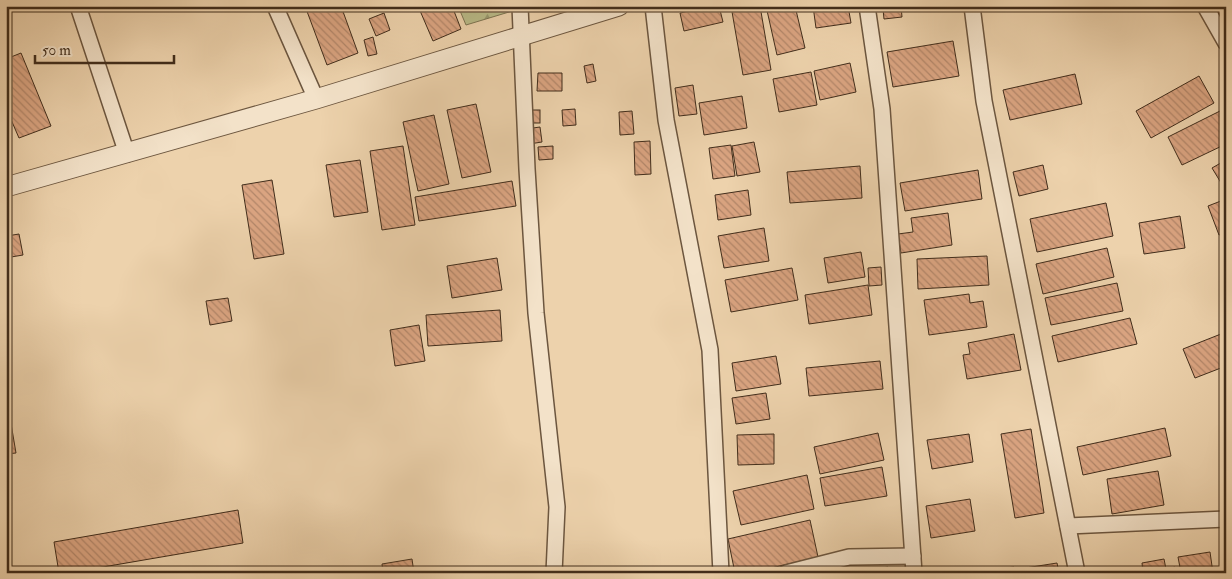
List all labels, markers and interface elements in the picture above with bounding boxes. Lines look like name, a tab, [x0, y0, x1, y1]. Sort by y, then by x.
scale bar	[35, 32, 174, 64]
text: 50 m	[42, 41, 71, 60]

